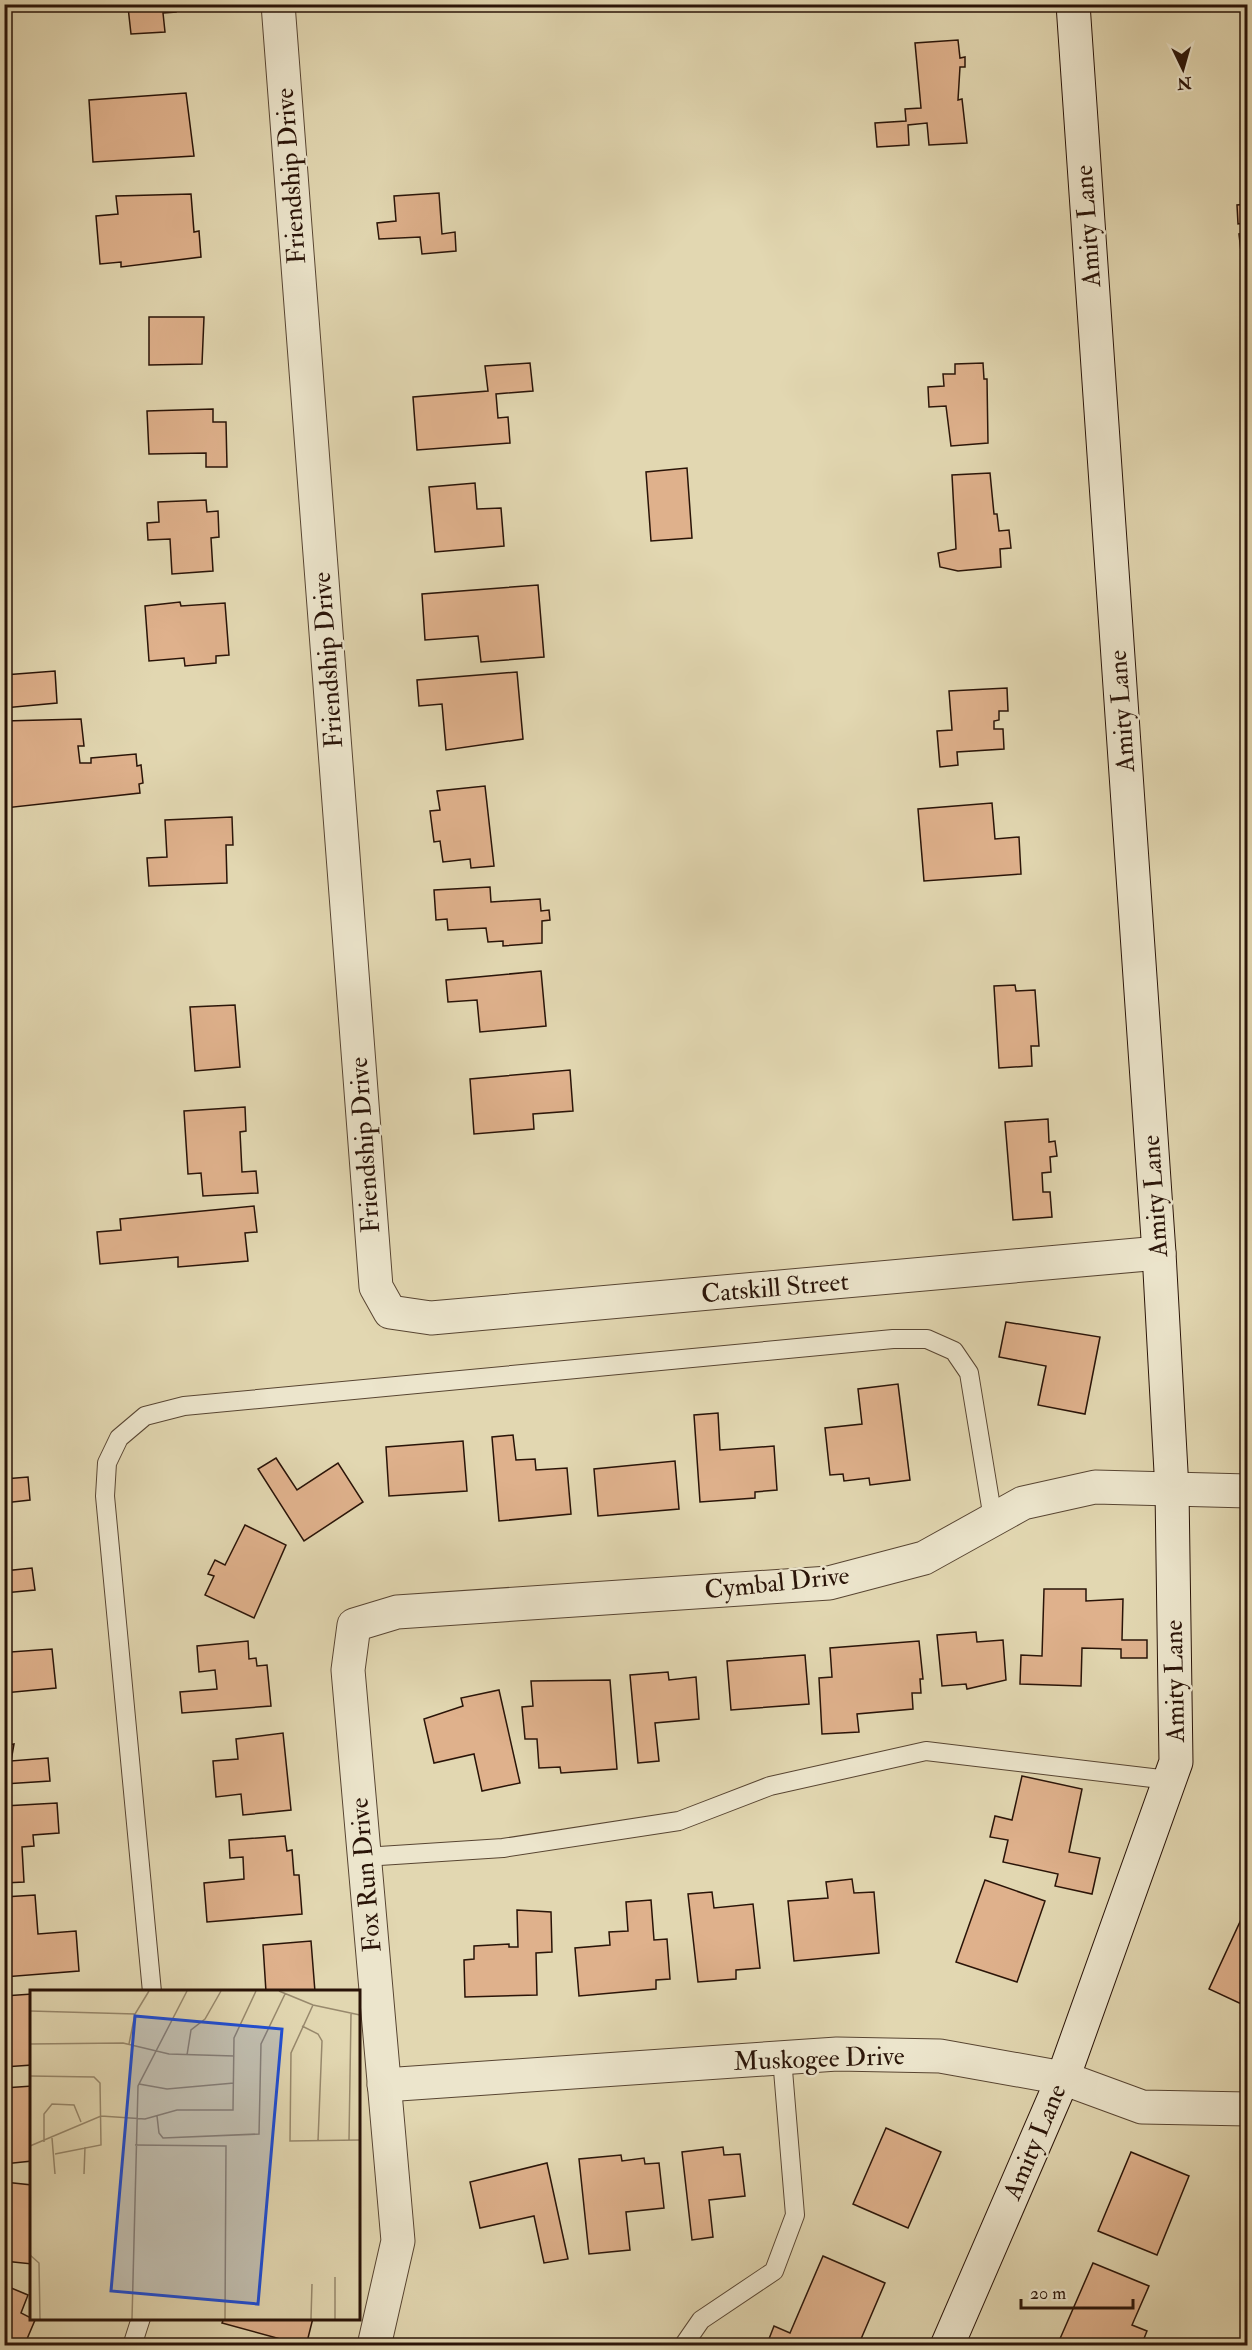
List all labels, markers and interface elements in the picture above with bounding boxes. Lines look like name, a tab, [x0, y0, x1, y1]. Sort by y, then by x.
north arrow	[1153, 39, 1213, 99]
text: N	[1176, 72, 1193, 94]
street label: Friendship Drive	[269, 87, 314, 265]
street label: Amity Lane	[1068, 164, 1108, 289]
street label: Friendship Drive	[306, 571, 351, 749]
street label: Amity Lane	[1102, 649, 1142, 774]
street label: Friendship Drive	[343, 1056, 388, 1234]
street label: Amity Lane	[1135, 1134, 1175, 1259]
street label: Catskill Street	[700, 1266, 850, 1310]
street label: Cymbal Drive	[703, 1559, 851, 1607]
street label: Amity Lane	[1158, 1619, 1192, 1744]
street label: Fox Run Drive	[343, 1796, 389, 1954]
inset map	[30, 1990, 360, 2320]
street label: Muskogee Drive	[733, 2040, 905, 2078]
street label: Amity Lane	[996, 2079, 1074, 2206]
scale bar	[1021, 2272, 1134, 2310]
text: 20 m	[1030, 2282, 1066, 2305]

